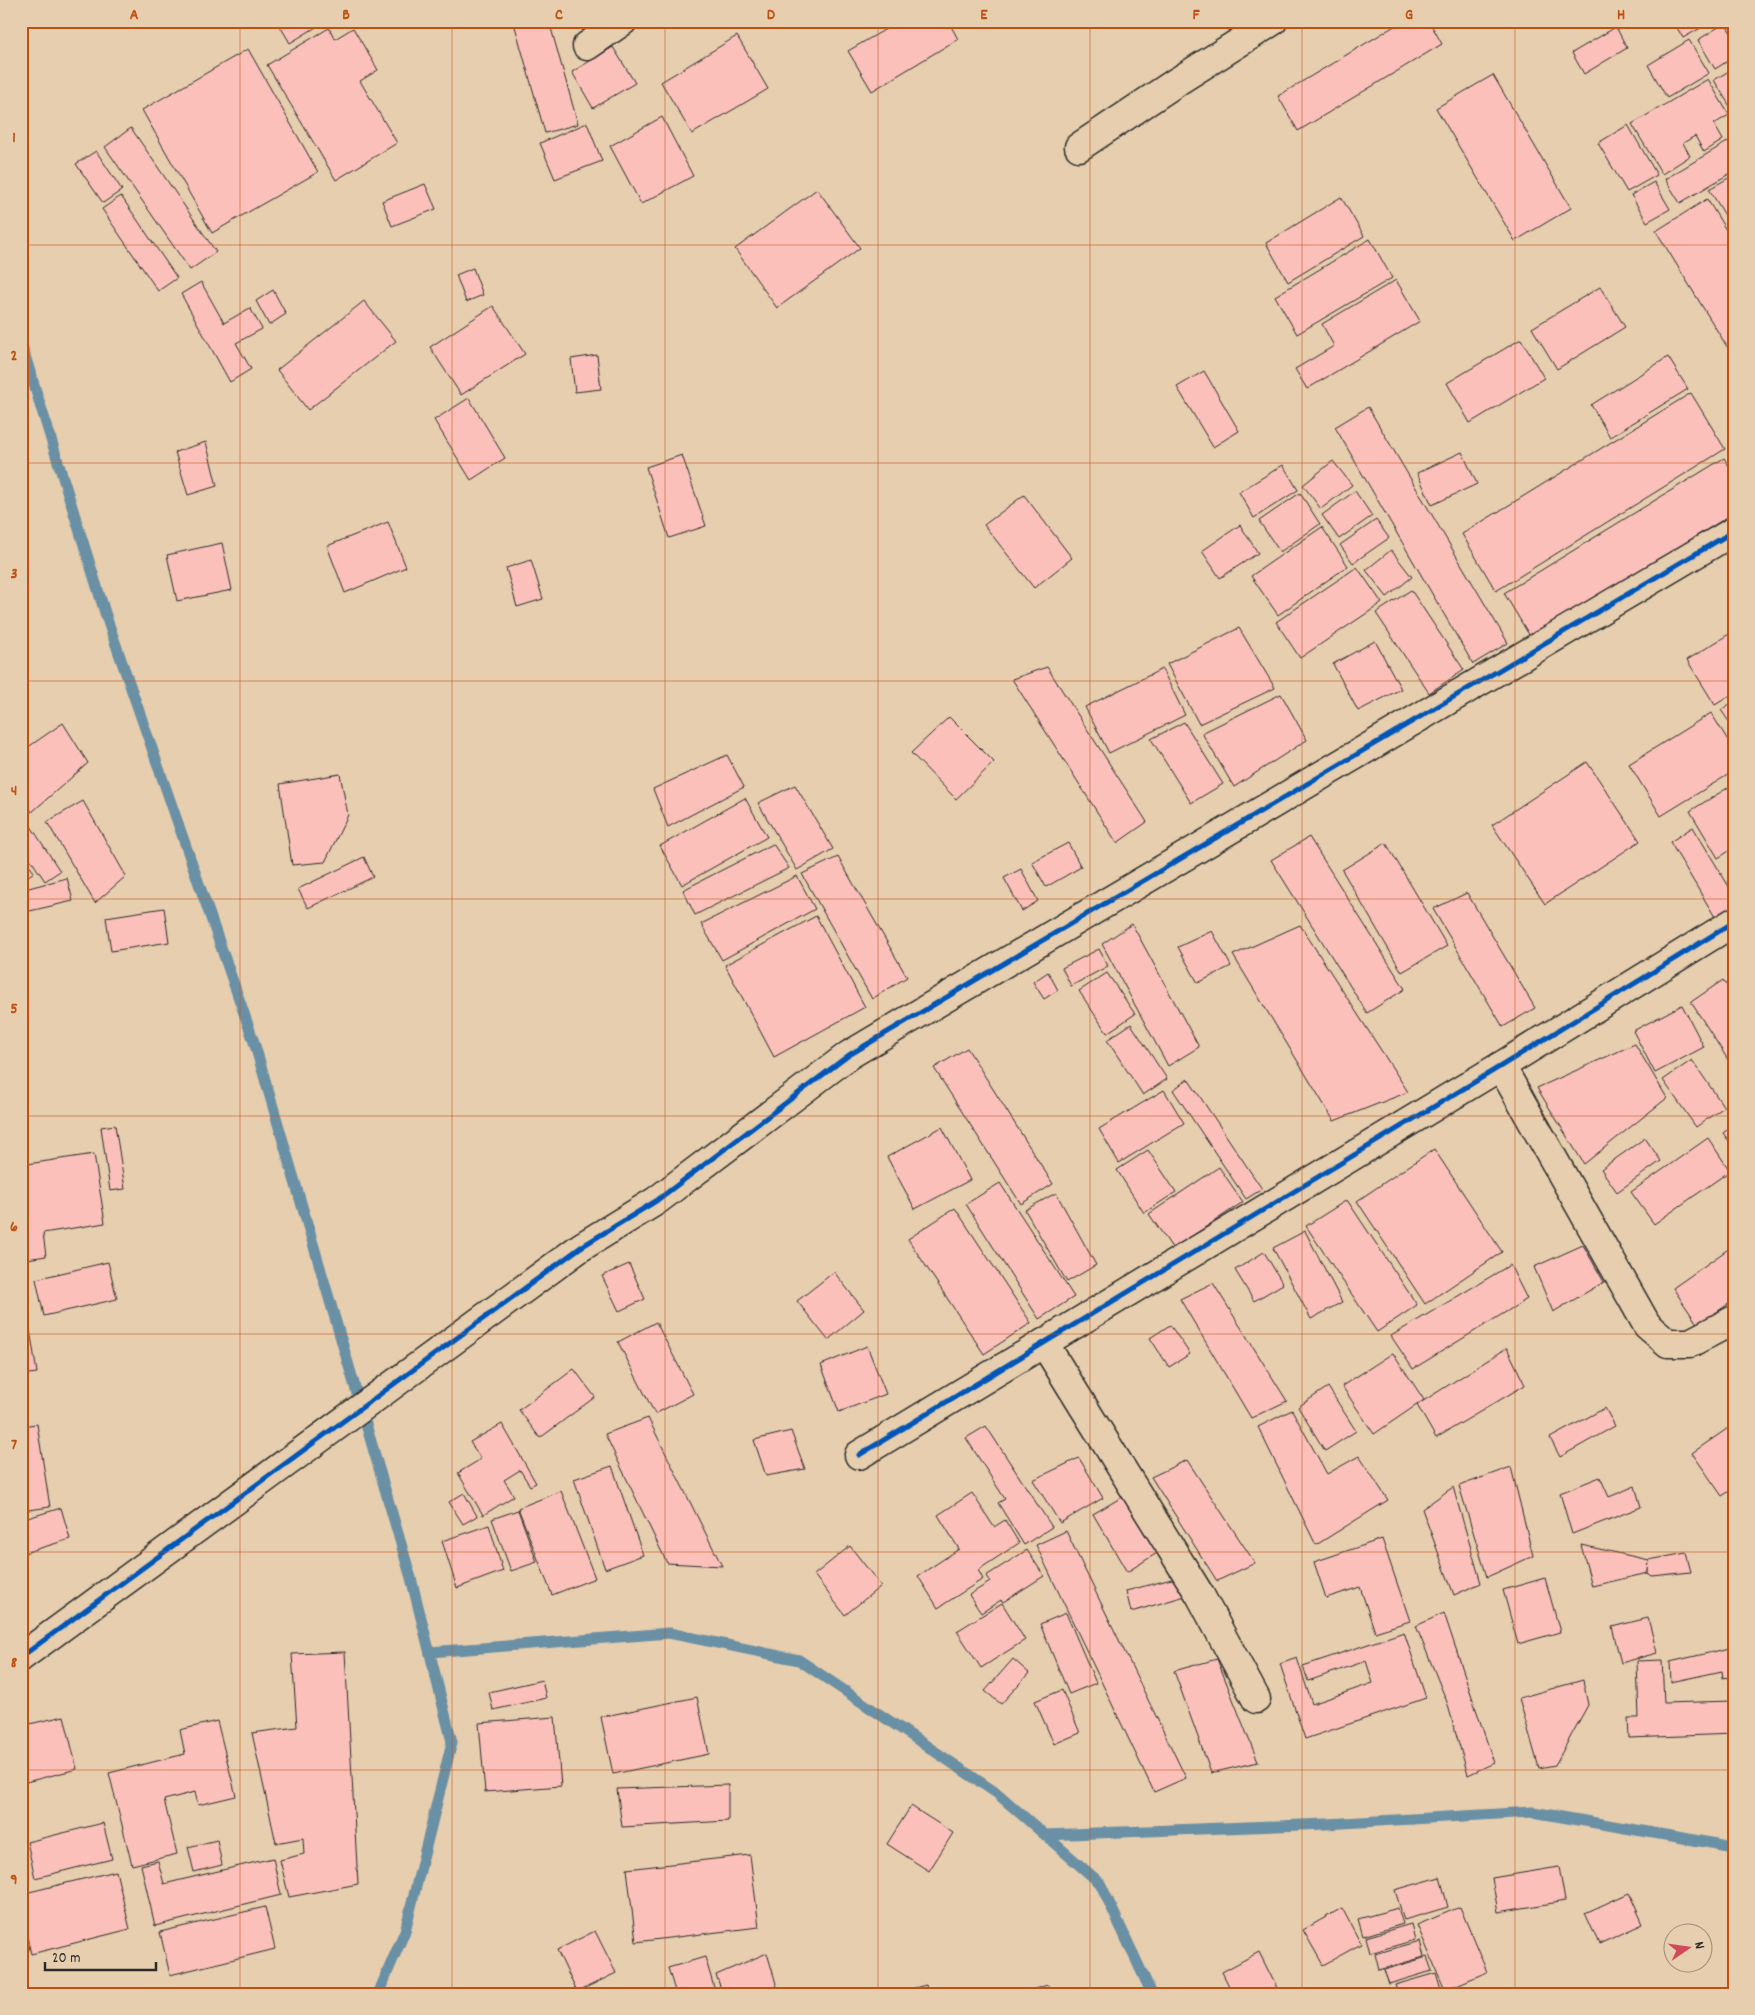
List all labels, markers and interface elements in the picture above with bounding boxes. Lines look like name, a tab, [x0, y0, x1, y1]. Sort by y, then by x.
text: A	[130, 4, 139, 27]
text: B	[342, 4, 350, 27]
text: C	[555, 4, 563, 27]
text: D	[767, 4, 776, 27]
text: E	[980, 4, 988, 27]
text: F	[1192, 4, 1200, 27]
text: G	[1405, 4, 1413, 27]
text: H	[1617, 4, 1625, 27]
text: 1	[12, 127, 16, 150]
text: 2	[11, 345, 18, 368]
text: 3	[10, 563, 18, 586]
text: 4	[11, 780, 17, 803]
text: 5	[10, 998, 18, 1021]
text: 6	[10, 1216, 18, 1239]
text: 7	[11, 1434, 17, 1457]
text: 8	[11, 1652, 18, 1675]
text: 9	[10, 1869, 18, 1892]
north arrow	[1662, 1922, 1712, 1972]
scale bar	[45, 1940, 156, 1972]
text: N	[1688, 1940, 1709, 1951]
text: 20 m	[52, 1948, 80, 1970]

